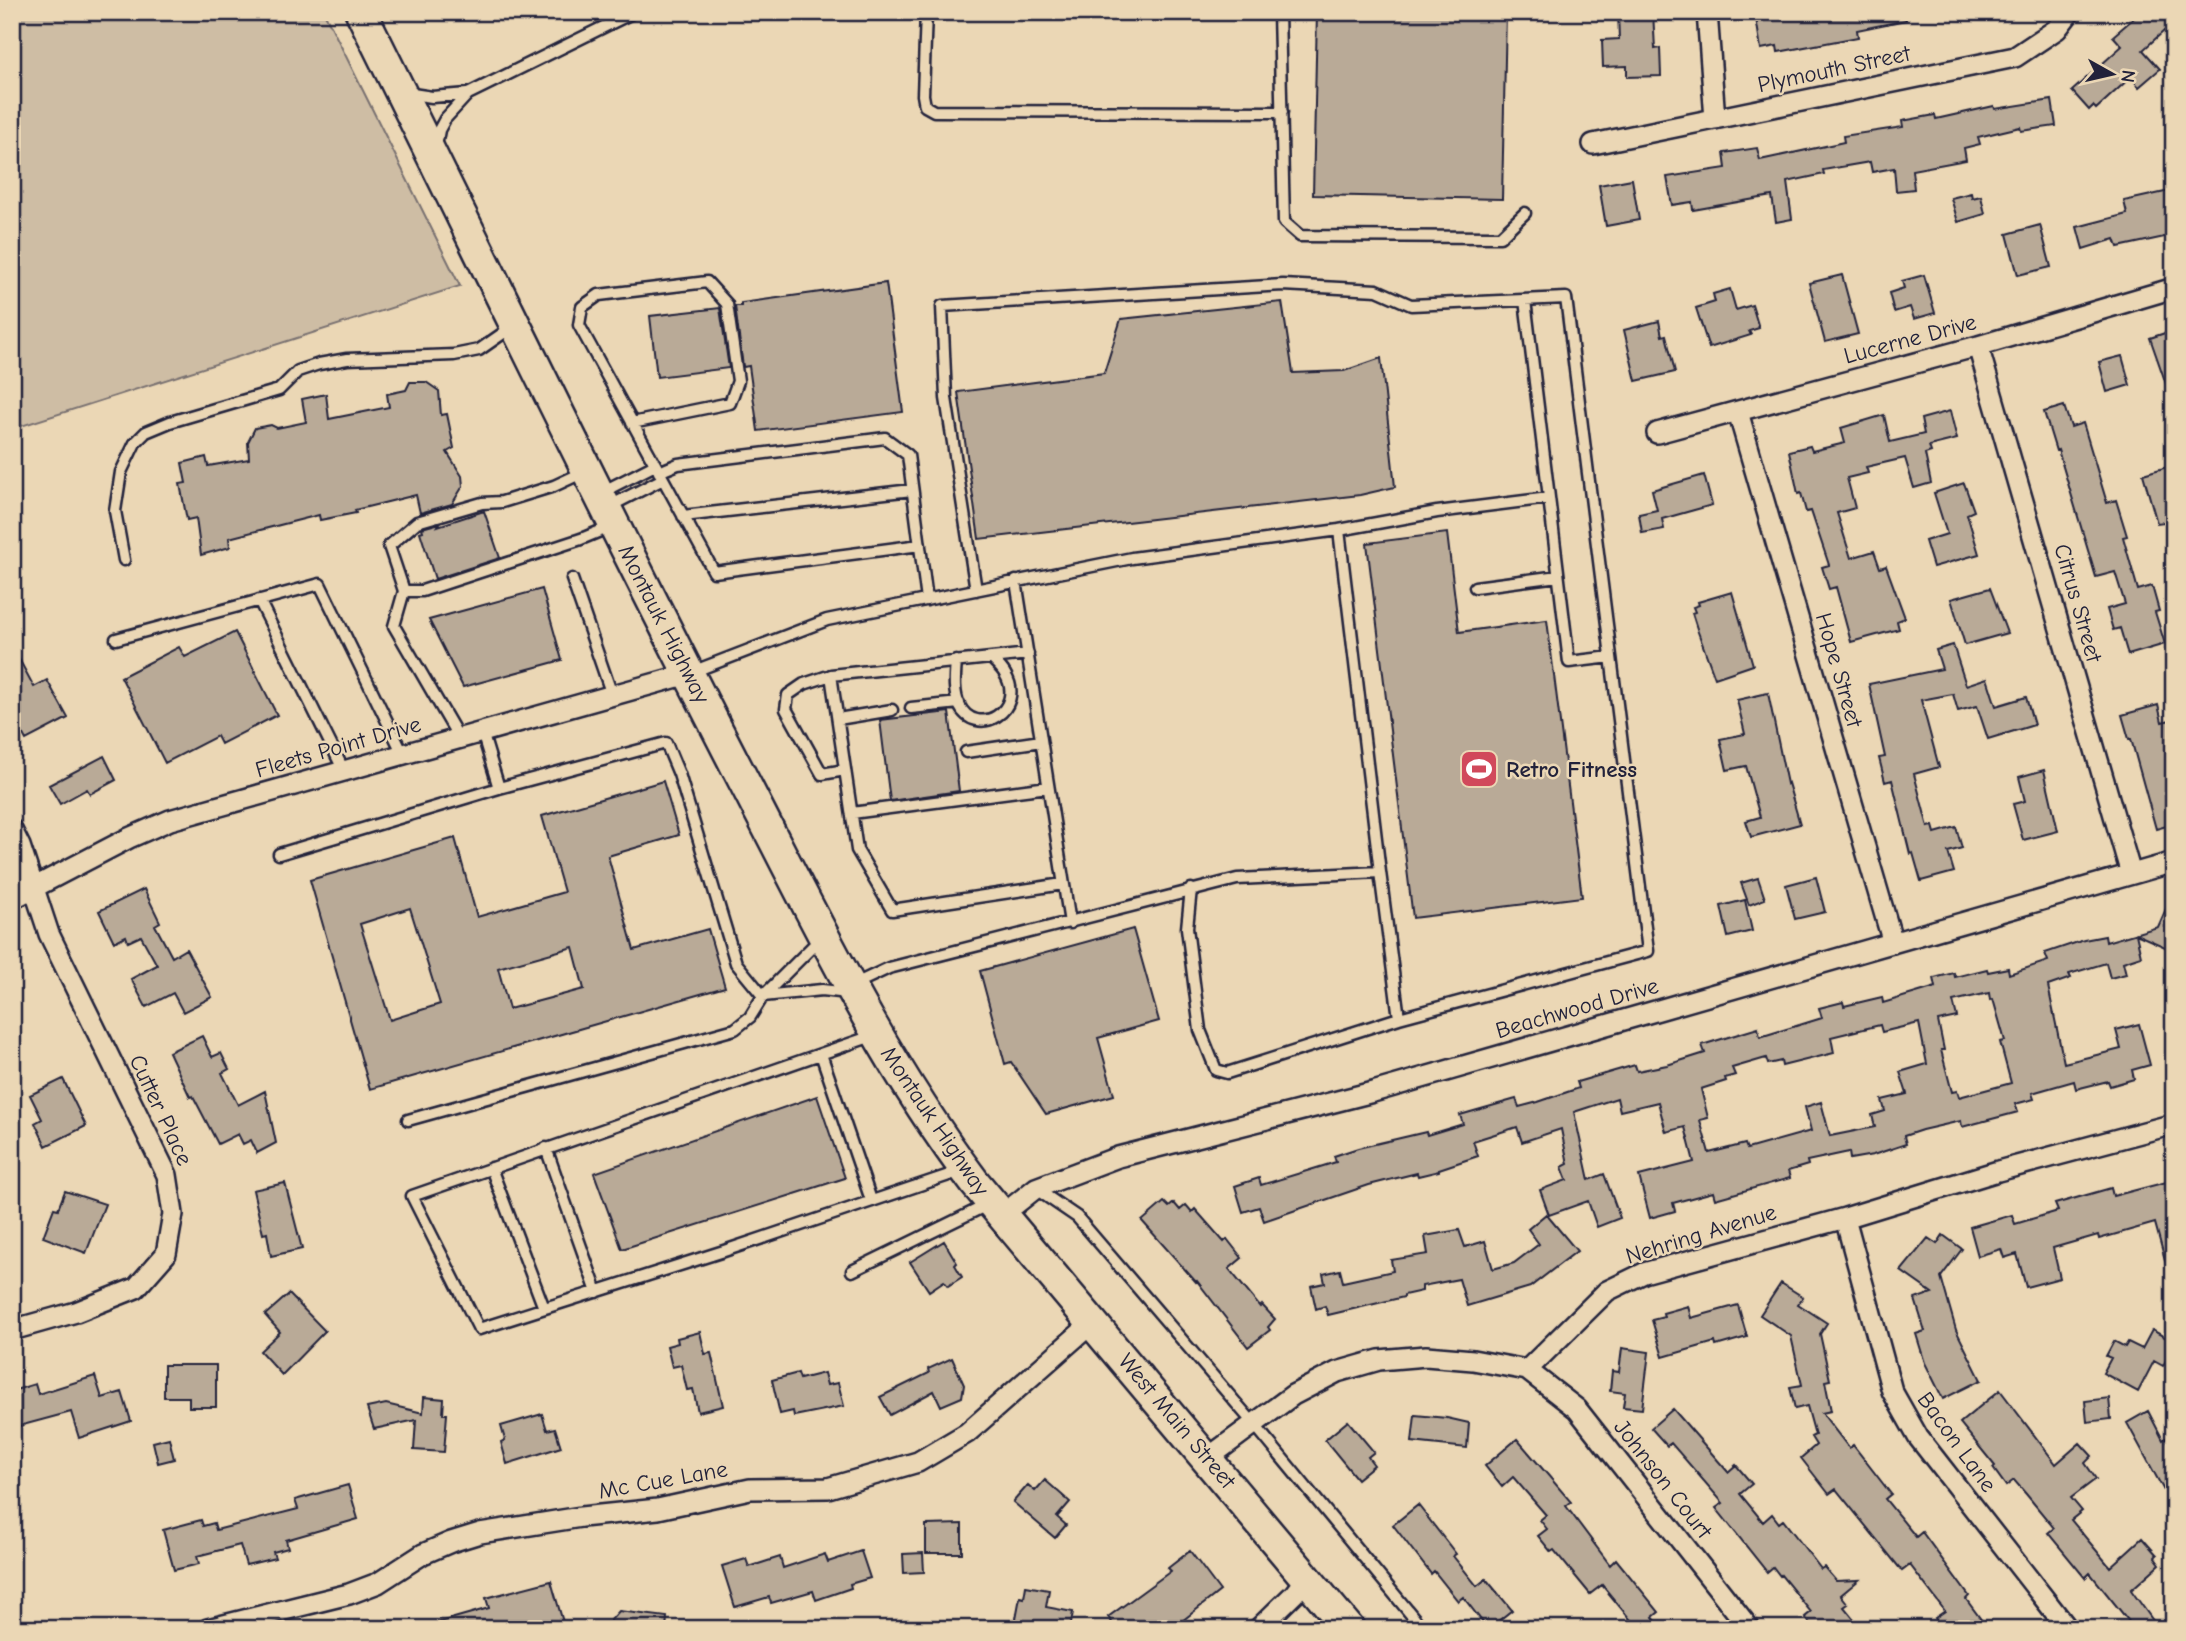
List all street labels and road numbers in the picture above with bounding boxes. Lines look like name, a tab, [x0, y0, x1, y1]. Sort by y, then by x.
street label: Plymouth Street	[1755, 39, 1914, 98]
street label: Lucerne Drive	[1841, 308, 1979, 370]
street label: Montauk Highway	[612, 540, 716, 708]
street label: Citrus Street	[2048, 541, 2108, 667]
street label: Hope Street	[1810, 610, 1869, 732]
street label: Fleets Point Drive	[252, 710, 424, 784]
street label: Beachwood Drive	[1492, 972, 1662, 1044]
street label: Montauk Highway	[875, 1041, 995, 1201]
street label: Cutter Place	[124, 1050, 198, 1170]
street label: Nehring Avenue	[1622, 1198, 1780, 1270]
street label: West Main Street	[1113, 1348, 1242, 1495]
street label: Bacon Lane	[1912, 1387, 2002, 1497]
street label: Johnson Court	[1608, 1414, 1719, 1545]
street label: Mc Cue Lane	[596, 1455, 730, 1505]

